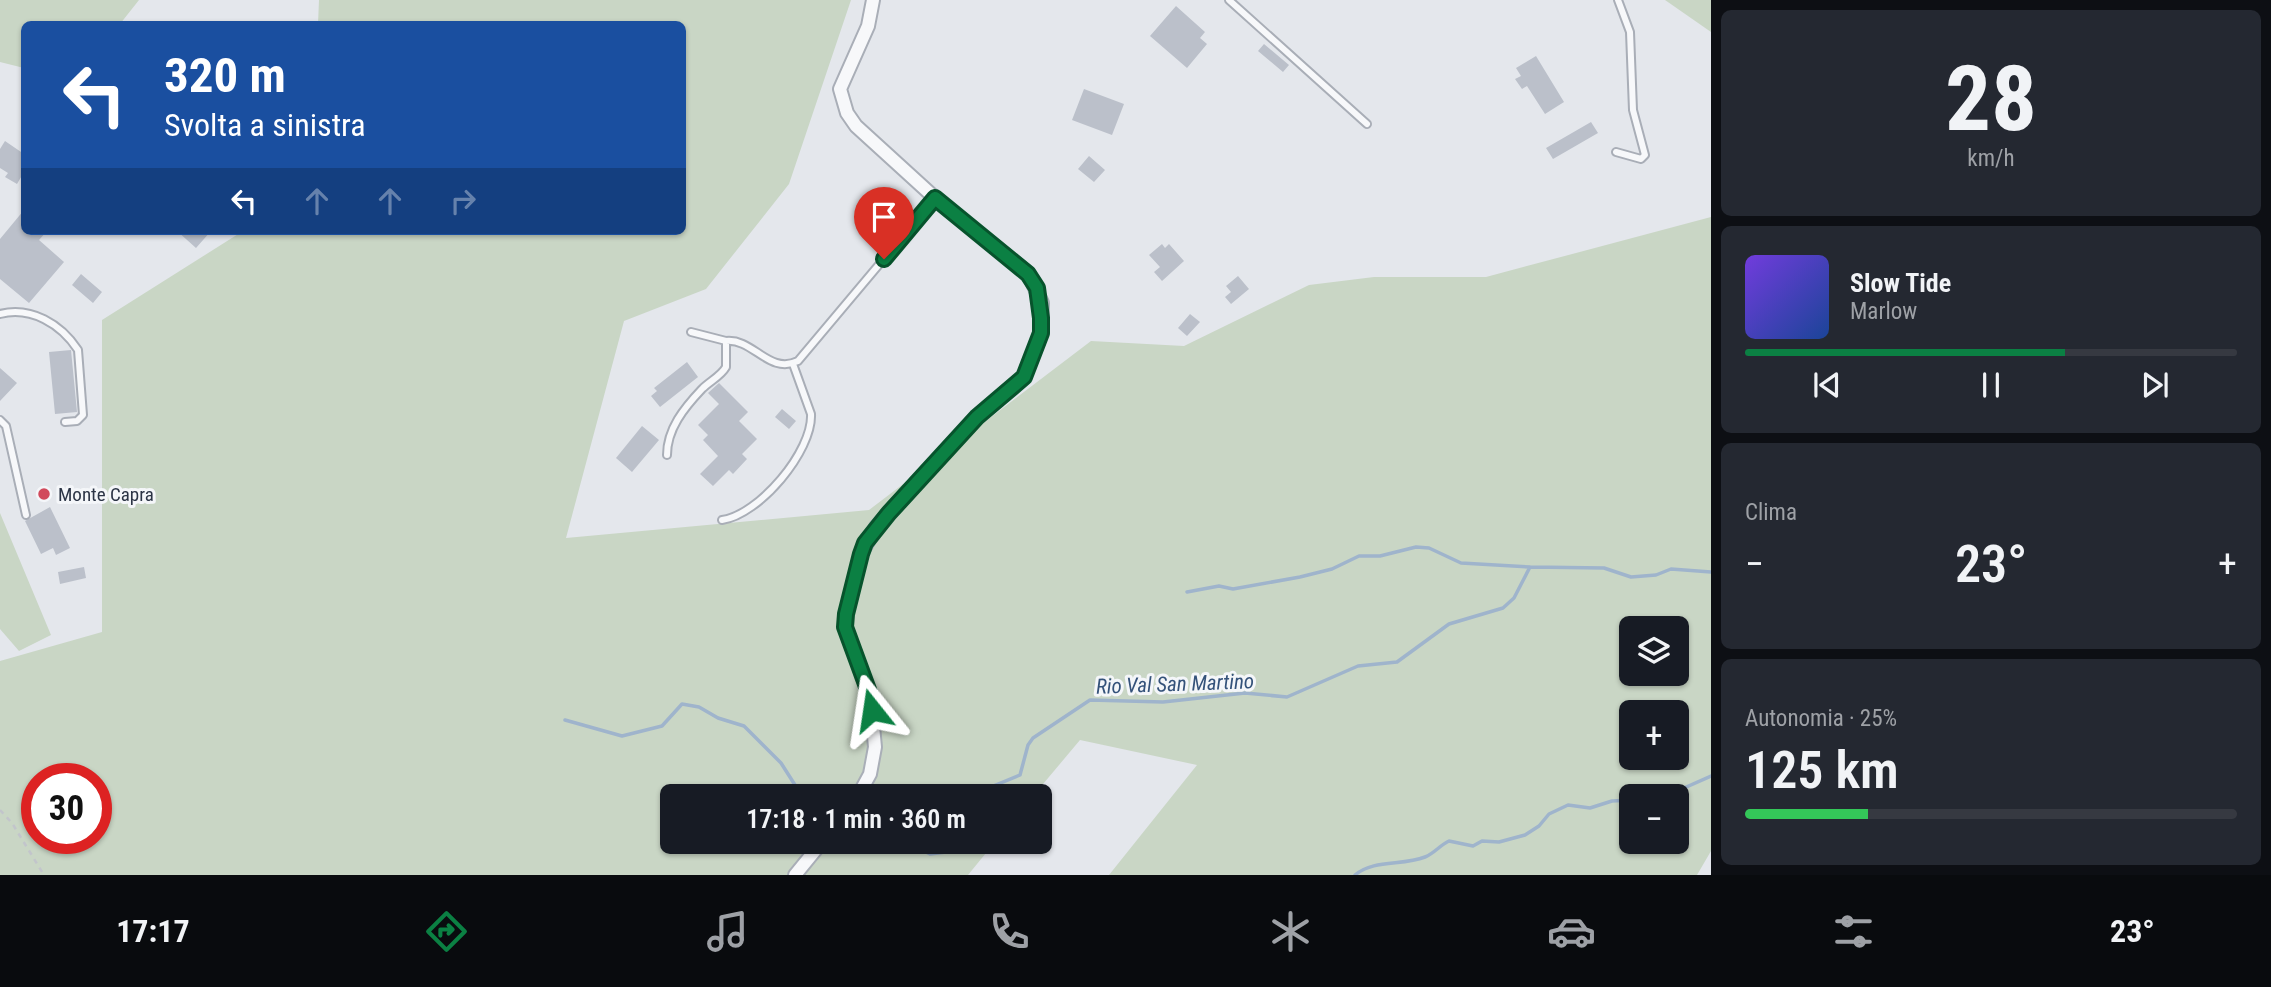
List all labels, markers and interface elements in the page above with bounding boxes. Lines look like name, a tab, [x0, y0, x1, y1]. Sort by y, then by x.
text: 28	[1945, 46, 2037, 152]
text: 320 m	[164, 47, 286, 104]
icon: left	[49, 49, 140, 140]
text: Svolta a sinistra	[164, 106, 366, 144]
text: km/h	[1967, 145, 2015, 172]
icon: left	[225, 182, 263, 220]
icon: ahead	[298, 182, 336, 220]
icon: ahead	[371, 182, 409, 220]
icon: right	[444, 182, 482, 220]
pin	[854, 187, 914, 259]
icon: arrive	[865, 198, 903, 236]
text: Slow Tide	[1850, 268, 1951, 298]
text: Marlow	[1850, 298, 1917, 325]
icon: previous	[1808, 366, 1846, 404]
icon: pause	[1972, 366, 2010, 404]
icon: next	[2136, 366, 2174, 404]
place label: Monte Capra	[58, 483, 154, 506]
marker: Monte Capra	[36, 486, 52, 502]
text: Clima	[1745, 499, 1797, 526]
text: 23°	[1955, 534, 2027, 595]
text: −	[1745, 542, 1764, 586]
text: +	[2218, 542, 2237, 586]
map controls	[1619, 616, 1689, 854]
button: layers	[1619, 616, 1689, 686]
water label: Rio Val San Martino	[1095, 669, 1255, 699]
position arrow	[835, 673, 909, 747]
button: +	[1619, 700, 1689, 770]
text: Autonomia · 25%	[1745, 705, 1897, 732]
text: 125 km	[1745, 740, 1899, 801]
speed limit sign: 30	[21, 763, 112, 854]
button: −	[1619, 784, 1689, 854]
text: 17:18 · 1 min · 360 m	[746, 804, 966, 834]
icon: directions	[422, 907, 471, 956]
icon: music	[703, 907, 752, 956]
icon: phone	[985, 907, 1034, 956]
icon: climate	[1266, 907, 1315, 956]
icon: car	[1547, 907, 1596, 956]
icon: filters	[1829, 907, 1878, 956]
text: 17:17	[116, 912, 190, 950]
text: 23°	[2110, 912, 2155, 950]

